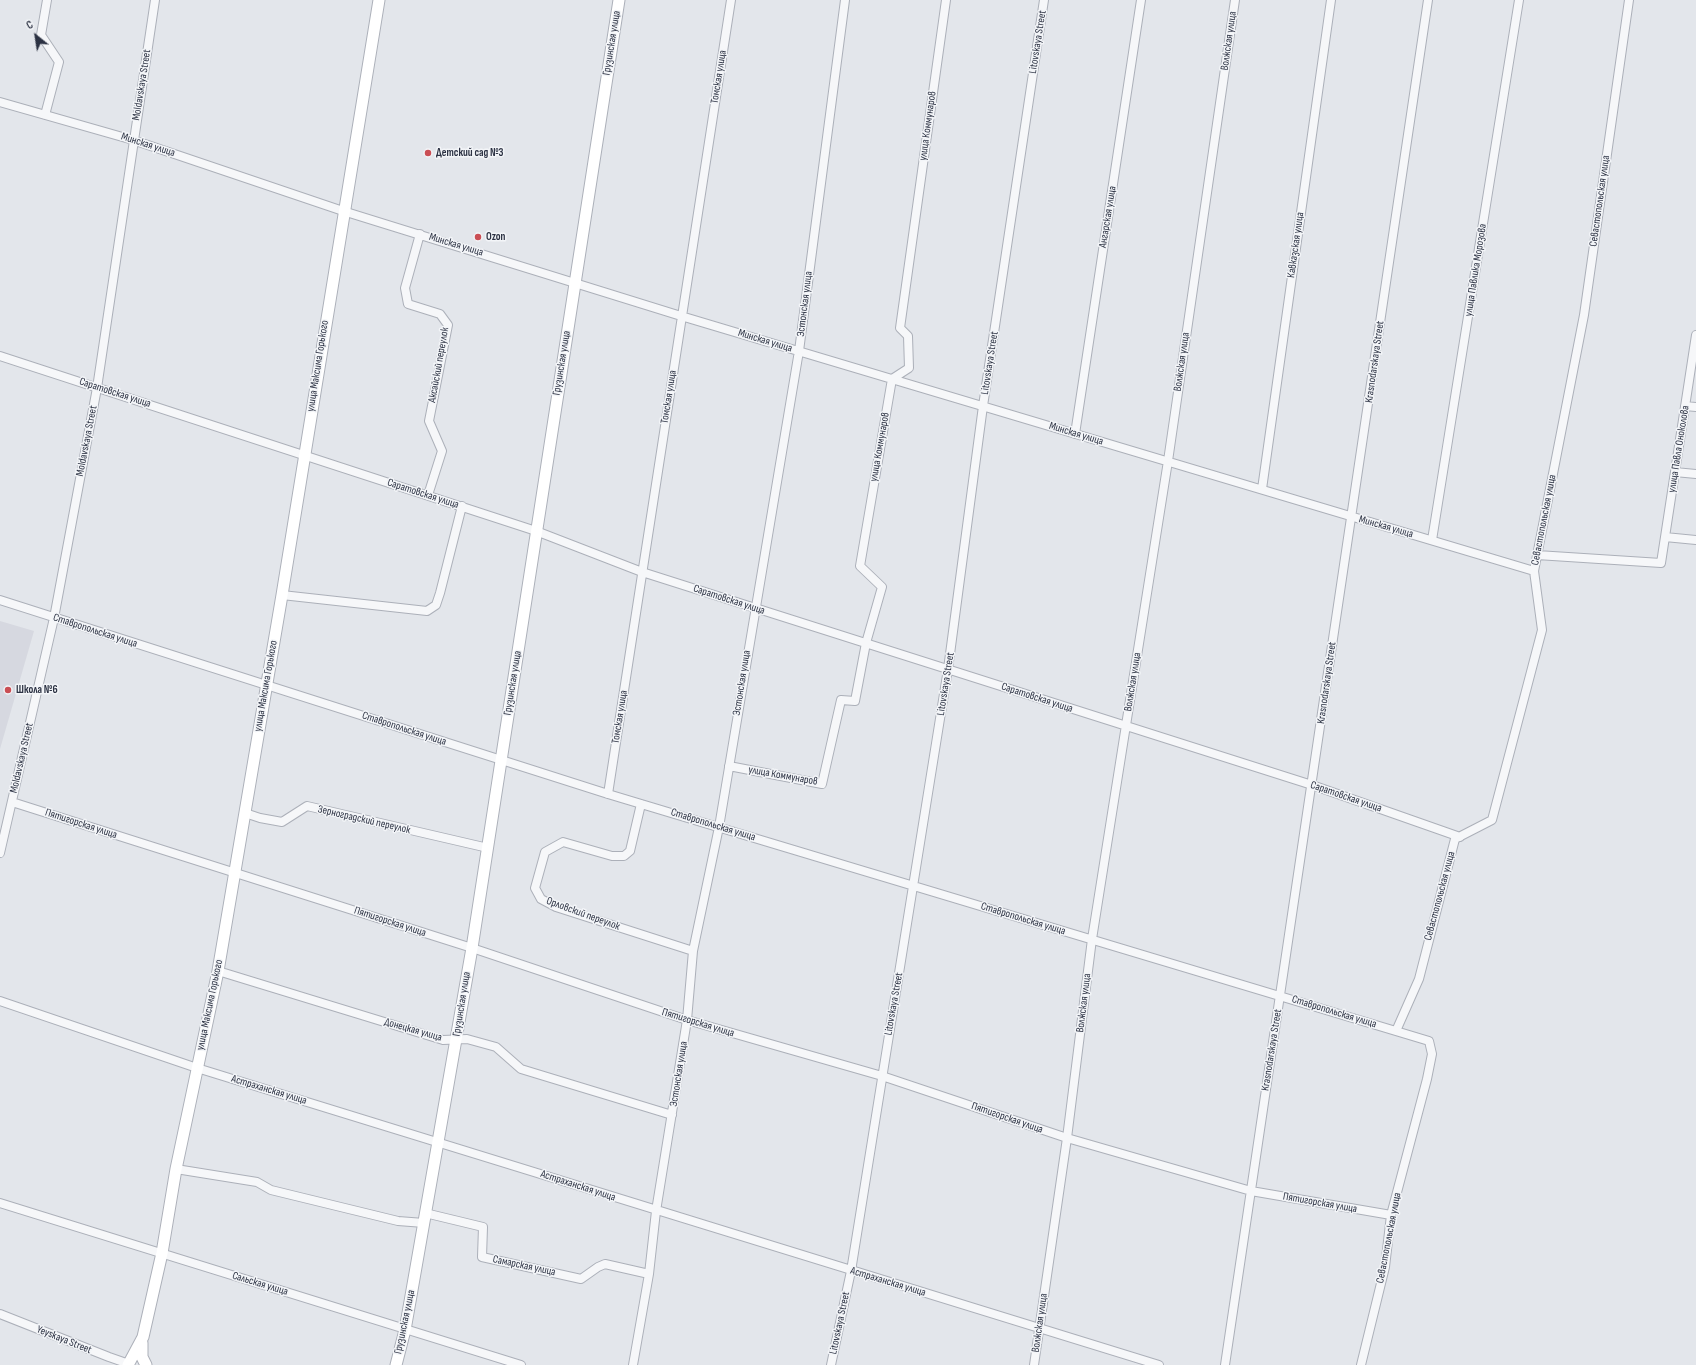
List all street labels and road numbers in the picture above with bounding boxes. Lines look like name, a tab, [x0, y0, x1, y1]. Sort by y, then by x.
street label: Грузинская улица	[600, 10, 624, 76]
street label: Litovskaya Street	[1026, 10, 1050, 74]
street label: Волжская улица	[1218, 11, 1240, 71]
street label: Moldavskaya Street	[130, 49, 154, 121]
street label: Томская улица	[708, 49, 730, 105]
street label: улица Коммунаров	[917, 90, 939, 162]
street label: Минская улица	[119, 130, 177, 160]
street label: Севастопольская улица	[1587, 155, 1613, 247]
street label: Ангарская улица	[1097, 185, 1119, 249]
street label: Кавказская улица	[1285, 211, 1307, 279]
street label: улица Павлика Морозова	[1462, 223, 1490, 317]
street label: Минская улица	[427, 231, 485, 259]
street label: Эстонская улица	[794, 270, 816, 338]
street label: улица Максима Горького	[304, 319, 332, 413]
street label: Krasnodarskaya Street	[1363, 320, 1387, 404]
street label: Аксайский переулок	[426, 326, 452, 404]
street label: Минская улица	[736, 327, 794, 355]
street label: Грузинская улица	[550, 330, 574, 396]
street label: Litovskaya Street	[978, 331, 1002, 395]
street label: Волжская улица	[1171, 332, 1193, 392]
street label: Томская улица	[658, 369, 680, 425]
street label: Саратовская улица	[77, 375, 153, 411]
street label: улица Павла Оноколова	[1666, 404, 1692, 494]
street label: Moldavskaya Street	[74, 405, 100, 477]
street label: улица Коммунаров	[867, 411, 893, 483]
street label: Минская улица	[1047, 420, 1105, 448]
street label: Севастопольская улица	[1529, 474, 1559, 566]
street label: Саратовская улица	[385, 476, 461, 512]
street label: Минская улица	[1357, 513, 1415, 541]
street label: Саратовская улица	[691, 582, 767, 618]
street label: Ставропольская улица	[51, 611, 139, 651]
street label: улица Максима Горького	[251, 639, 281, 733]
street label: Krasnodarskaya Street	[1315, 641, 1339, 725]
street label: Эстонская улица	[730, 649, 754, 717]
street label: Грузинская улица	[501, 650, 525, 716]
street label: Litovskaya Street	[934, 652, 958, 716]
street label: Волжская улица	[1122, 652, 1144, 712]
street label: Саратовская улица	[999, 680, 1075, 716]
street label: Томская улица	[609, 689, 631, 745]
street label: Ставропольская улица	[360, 709, 448, 749]
street label: Moldavskaya Street	[8, 722, 36, 794]
street label: улица Коммунаров	[747, 763, 819, 789]
street label: Саратовская улица	[1309, 779, 1383, 815]
street label: Зерноградский переулок	[316, 803, 412, 837]
street label: Пятигорская улица	[43, 806, 119, 842]
street label: Ставропольская улица	[669, 806, 757, 844]
street label: Севастопольская улица	[1422, 850, 1458, 942]
street label: Орловский переулок	[544, 895, 622, 933]
street label: Ставропольская улица	[979, 900, 1067, 938]
street label: Пятигорская улица	[352, 904, 428, 940]
street label: улица Максима Горького	[194, 958, 226, 1052]
street label: Грузинская улица	[450, 971, 474, 1037]
street label: Litovskaya Street	[882, 971, 906, 1037]
street label: Волжская улица	[1074, 973, 1094, 1033]
street label: Ставропольская улица	[1290, 993, 1378, 1031]
street label: Пятигорская улица	[660, 1006, 736, 1040]
street label: Krasnodarskaya Street	[1259, 1008, 1285, 1092]
street label: Донецкая улица	[383, 1015, 443, 1045]
street label: Эстонская улица	[667, 1040, 691, 1108]
street label: Астраханская улица	[230, 1072, 308, 1108]
street label: Пятигорская улица	[969, 1100, 1045, 1136]
street label: Астраханская улица	[539, 1168, 617, 1204]
street label: Пятигорская улица	[1282, 1190, 1358, 1216]
street label: Севастопольская улица	[1374, 1192, 1404, 1284]
street label: Самарская улица	[491, 1253, 557, 1279]
street label: Астраханская улица	[849, 1264, 927, 1300]
street label: Сальская улица	[231, 1269, 289, 1299]
street label: Грузинская улица	[392, 1289, 418, 1355]
street label: Litovskaya Street	[827, 1290, 853, 1356]
street label: Волжская улица	[1029, 1293, 1051, 1353]
street label: Yeyskaya Street	[35, 1323, 93, 1357]

